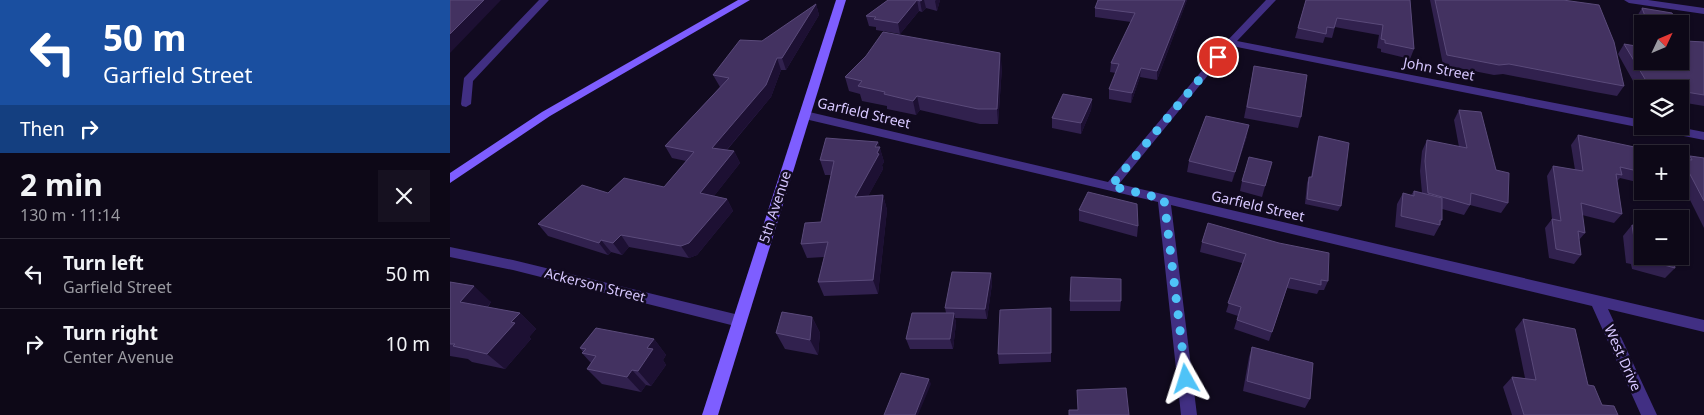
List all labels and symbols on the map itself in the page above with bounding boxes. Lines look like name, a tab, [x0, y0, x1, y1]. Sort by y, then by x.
north arrow	[1634, 15, 1689, 70]
pin	[1197, 36, 1239, 78]
street label: John Street	[1400, 52, 1476, 85]
street label: Garfield Street	[816, 93, 913, 132]
street label: 5th Avenue	[754, 168, 795, 245]
street label: Garfield Street	[1210, 186, 1307, 225]
street label: Ackerson Street	[543, 263, 648, 306]
street label: West Drive	[1600, 322, 1647, 394]
position arrow	[1159, 352, 1211, 404]

